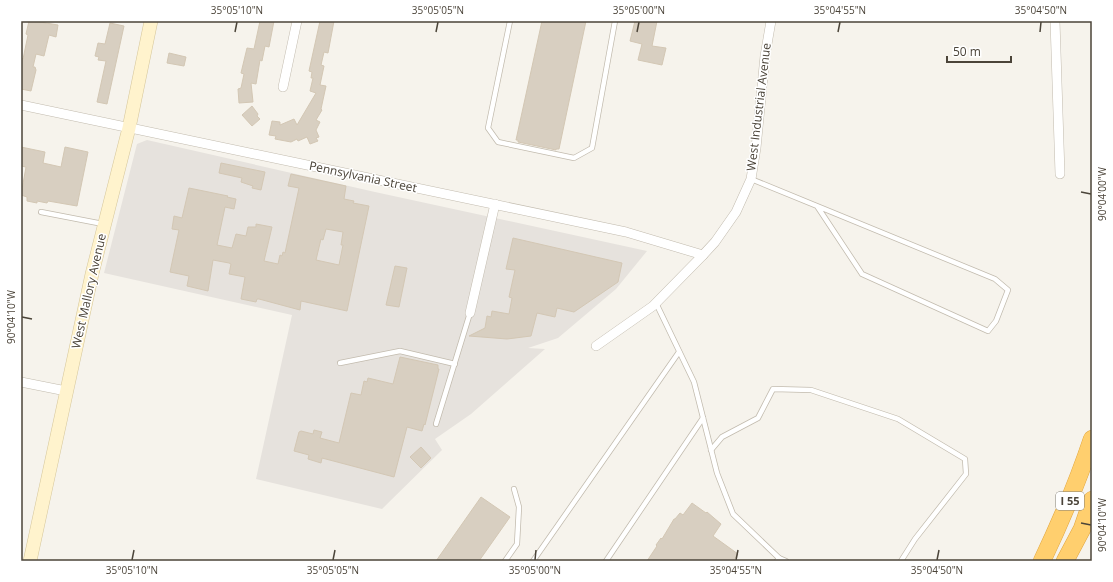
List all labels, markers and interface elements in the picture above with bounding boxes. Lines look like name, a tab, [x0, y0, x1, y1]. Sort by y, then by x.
text: 35°05'10"N	[211, 3, 263, 17]
text: 35°05'05"N	[412, 3, 464, 17]
text: 35°05'00"N	[613, 3, 665, 17]
text: 35°04'55"N	[814, 3, 866, 17]
text: 35°04'50"N	[1015, 3, 1067, 17]
scale bar	[947, 38, 1011, 64]
street label: West Industrial Avenue	[742, 42, 775, 172]
text: 50 m	[953, 43, 981, 60]
street label: Pennsylvania Street	[308, 157, 419, 196]
text: 90°04'00"W	[1095, 166, 1109, 221]
street label: West Mallory Avenue	[67, 231, 110, 350]
text: 90°04'10"W	[4, 289, 18, 344]
road number: I 55	[1056, 492, 1084, 510]
text: 90°04'10"W	[1095, 497, 1109, 552]
text: 35°05'10"N	[106, 563, 158, 577]
text: 35°05'05"N	[307, 563, 359, 577]
text: 35°05'00"N	[509, 563, 561, 577]
text: 35°04'55"N	[710, 563, 762, 577]
text: 35°04'50"N	[911, 563, 963, 577]

